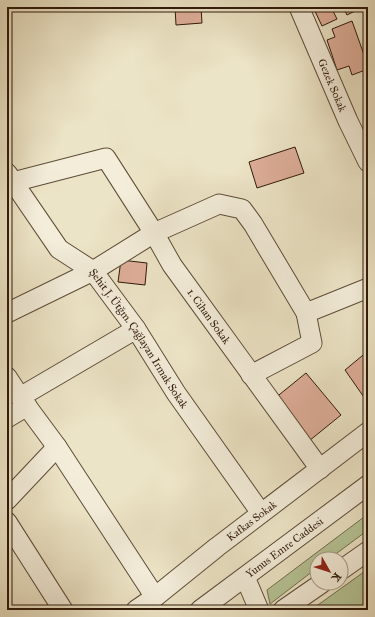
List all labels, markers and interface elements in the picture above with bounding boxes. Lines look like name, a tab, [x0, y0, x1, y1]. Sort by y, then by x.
street label: Gezek Sokak	[315, 57, 350, 115]
street label: Şehit J. Ütğm. Çağlayan Irmak Sokak	[86, 266, 191, 412]
street label: 1. Cihan Sokak	[184, 286, 234, 347]
street label: Kafkas Sokak	[224, 498, 280, 544]
street label: Yunus Emre Caddesi	[243, 515, 326, 581]
north arrow	[309, 551, 349, 591]
text: K	[328, 570, 344, 585]

